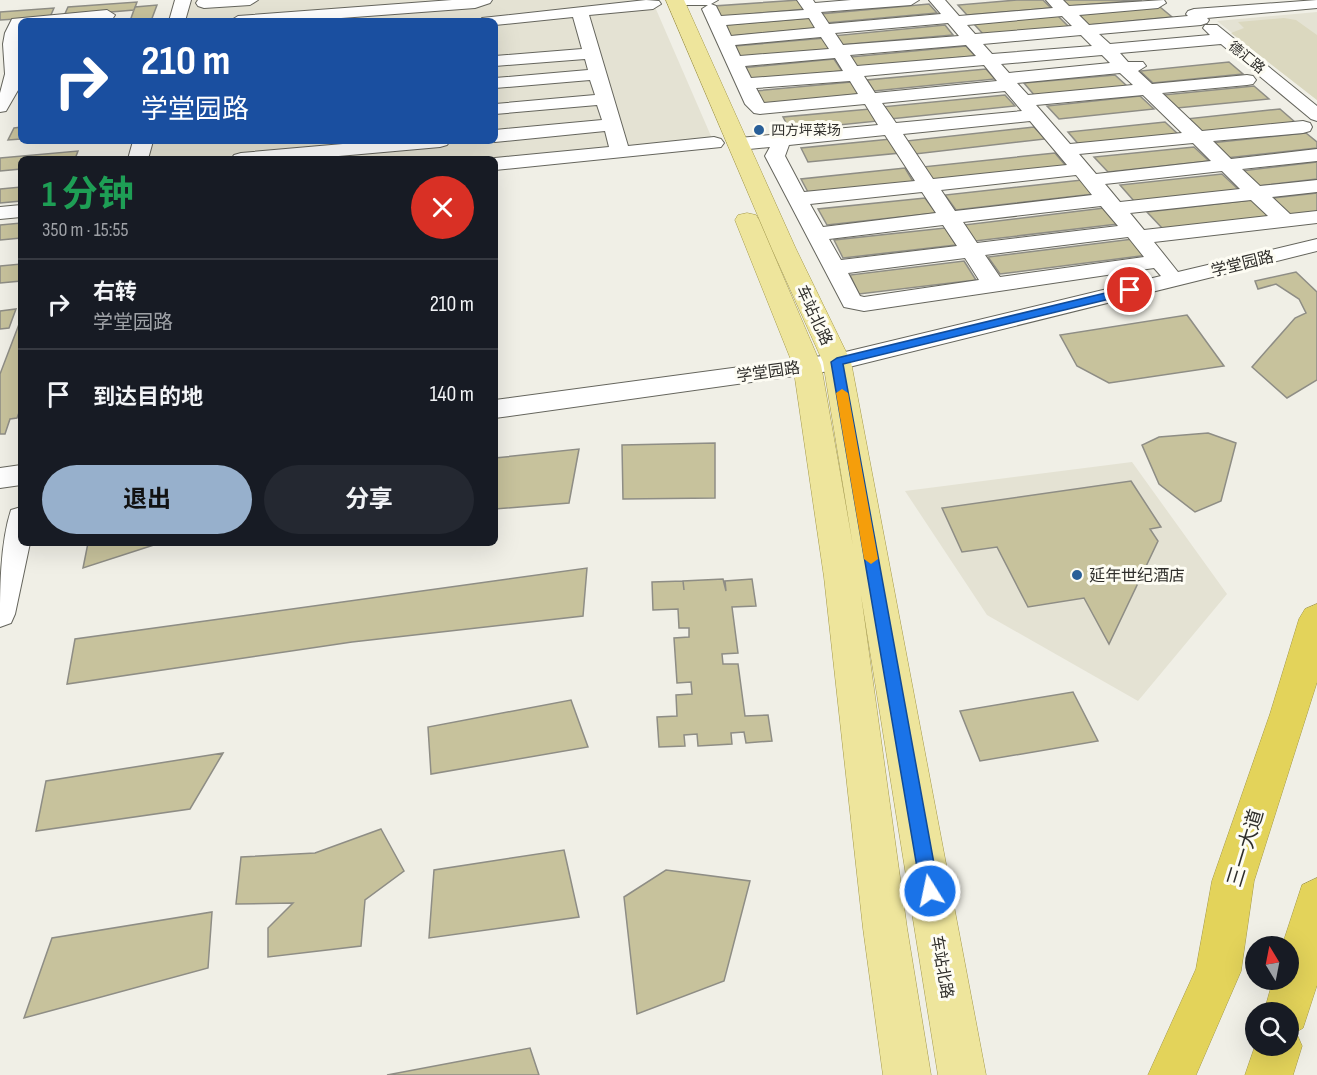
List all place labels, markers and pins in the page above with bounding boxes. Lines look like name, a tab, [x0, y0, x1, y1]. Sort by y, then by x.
place label: 四方坪菜场	[771, 122, 841, 139]
marker: 四方坪菜场	[752, 123, 766, 137]
pin	[1104, 264, 1155, 315]
place label: 延年世纪酒店	[1089, 567, 1185, 586]
marker: 延年世纪酒店	[1070, 568, 1084, 582]

